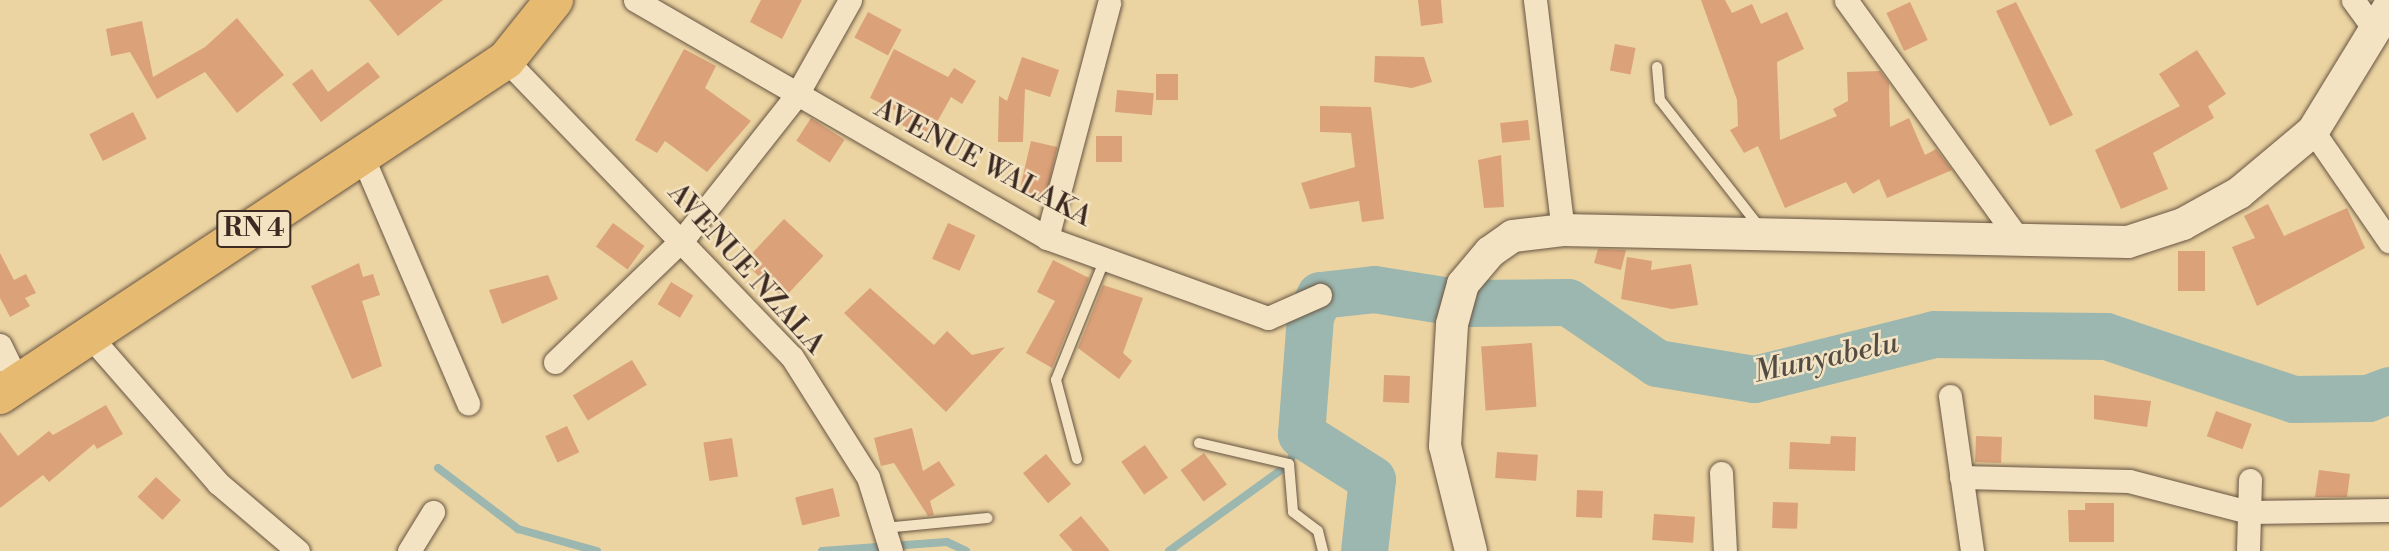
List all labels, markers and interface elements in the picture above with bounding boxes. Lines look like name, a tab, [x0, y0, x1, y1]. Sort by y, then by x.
street label: AVENUE WALAKA	[869, 92, 1097, 234]
street label: AVENUE NZALA	[660, 177, 832, 361]
road number: RN 4	[216, 206, 292, 252]
water label: Munyabelu	[1750, 325, 1902, 391]

